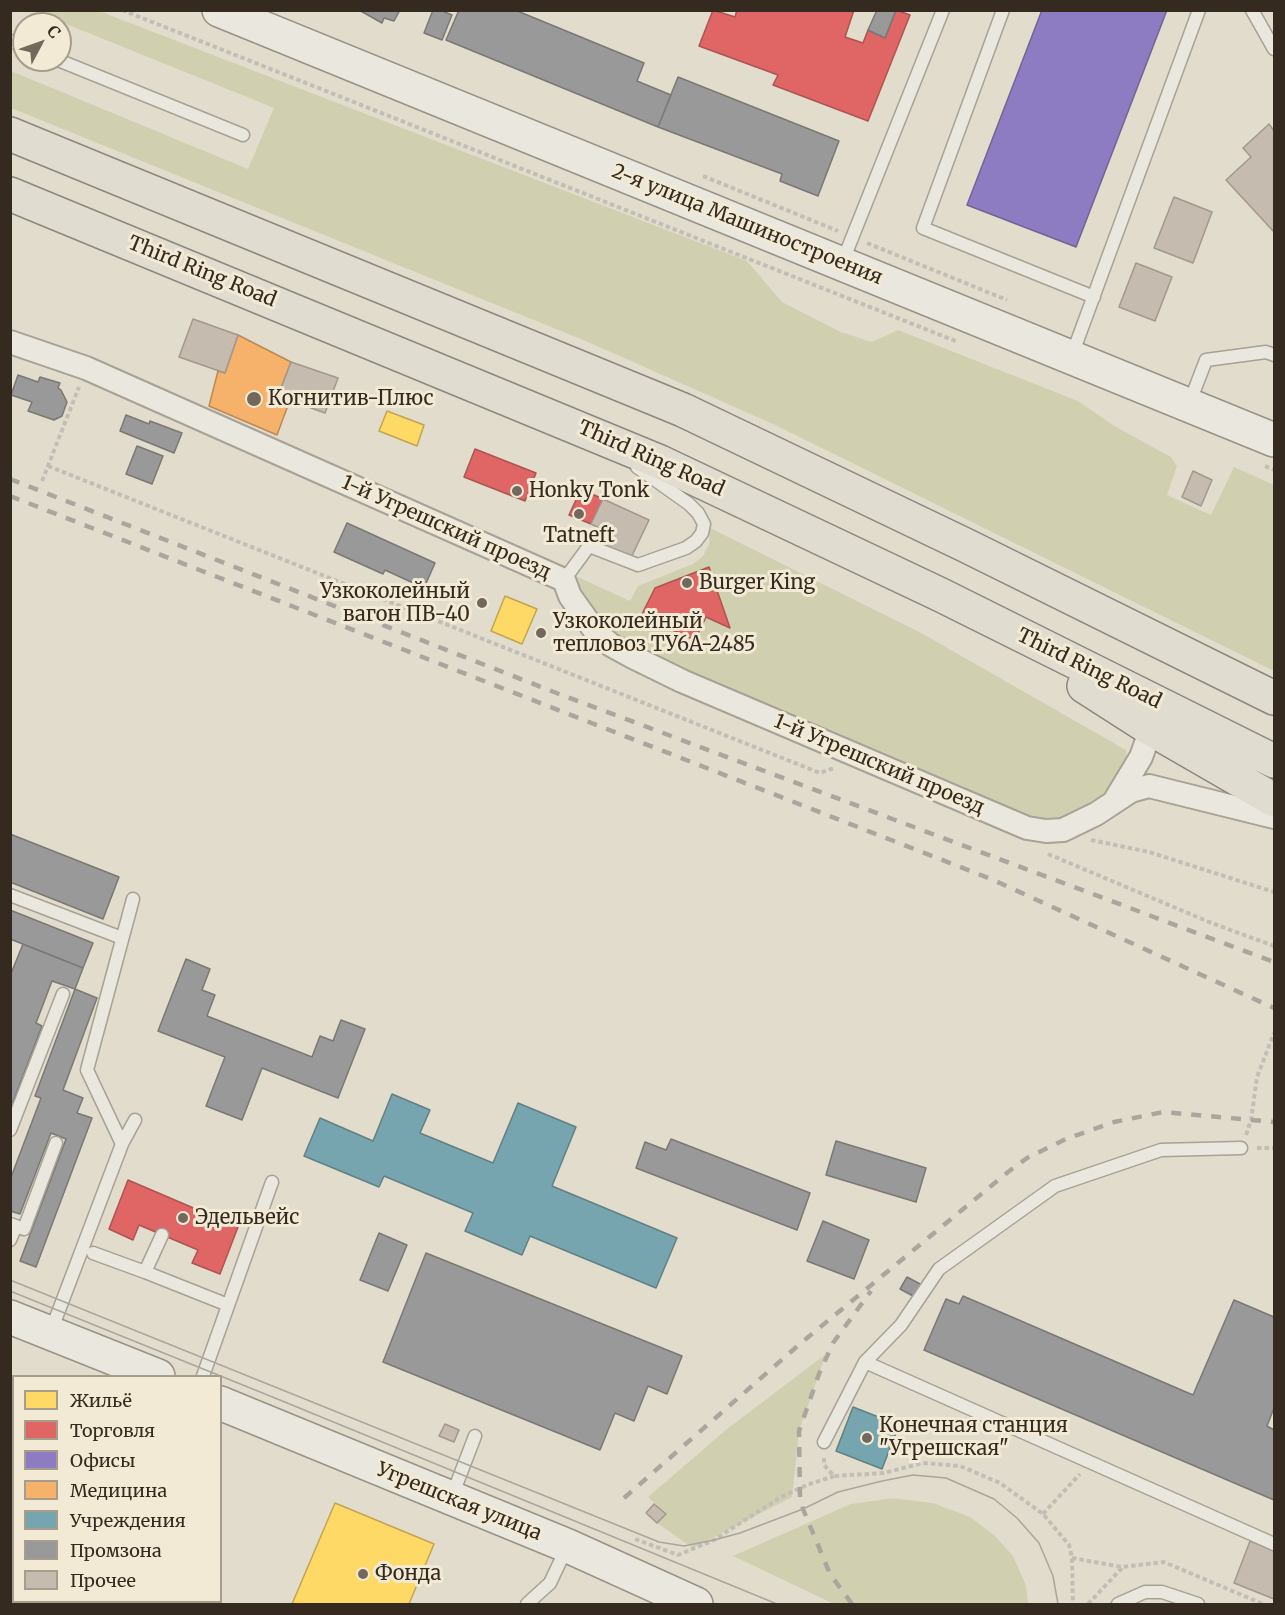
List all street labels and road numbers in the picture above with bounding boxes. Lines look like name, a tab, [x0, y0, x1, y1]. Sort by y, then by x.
street label: 2-я улица Машиностроения	[608, 160, 886, 290]
street label: Third Ring Road	[124, 231, 280, 313]
street label: Third Ring Road	[574, 416, 728, 502]
street label: 1-й Угрешский проезд	[338, 471, 554, 585]
street label: Third Ring Road	[1013, 624, 1165, 714]
street label: 1-й Угрешский проезд	[770, 710, 988, 820]
street label: Угрешская улица	[373, 1458, 545, 1546]

